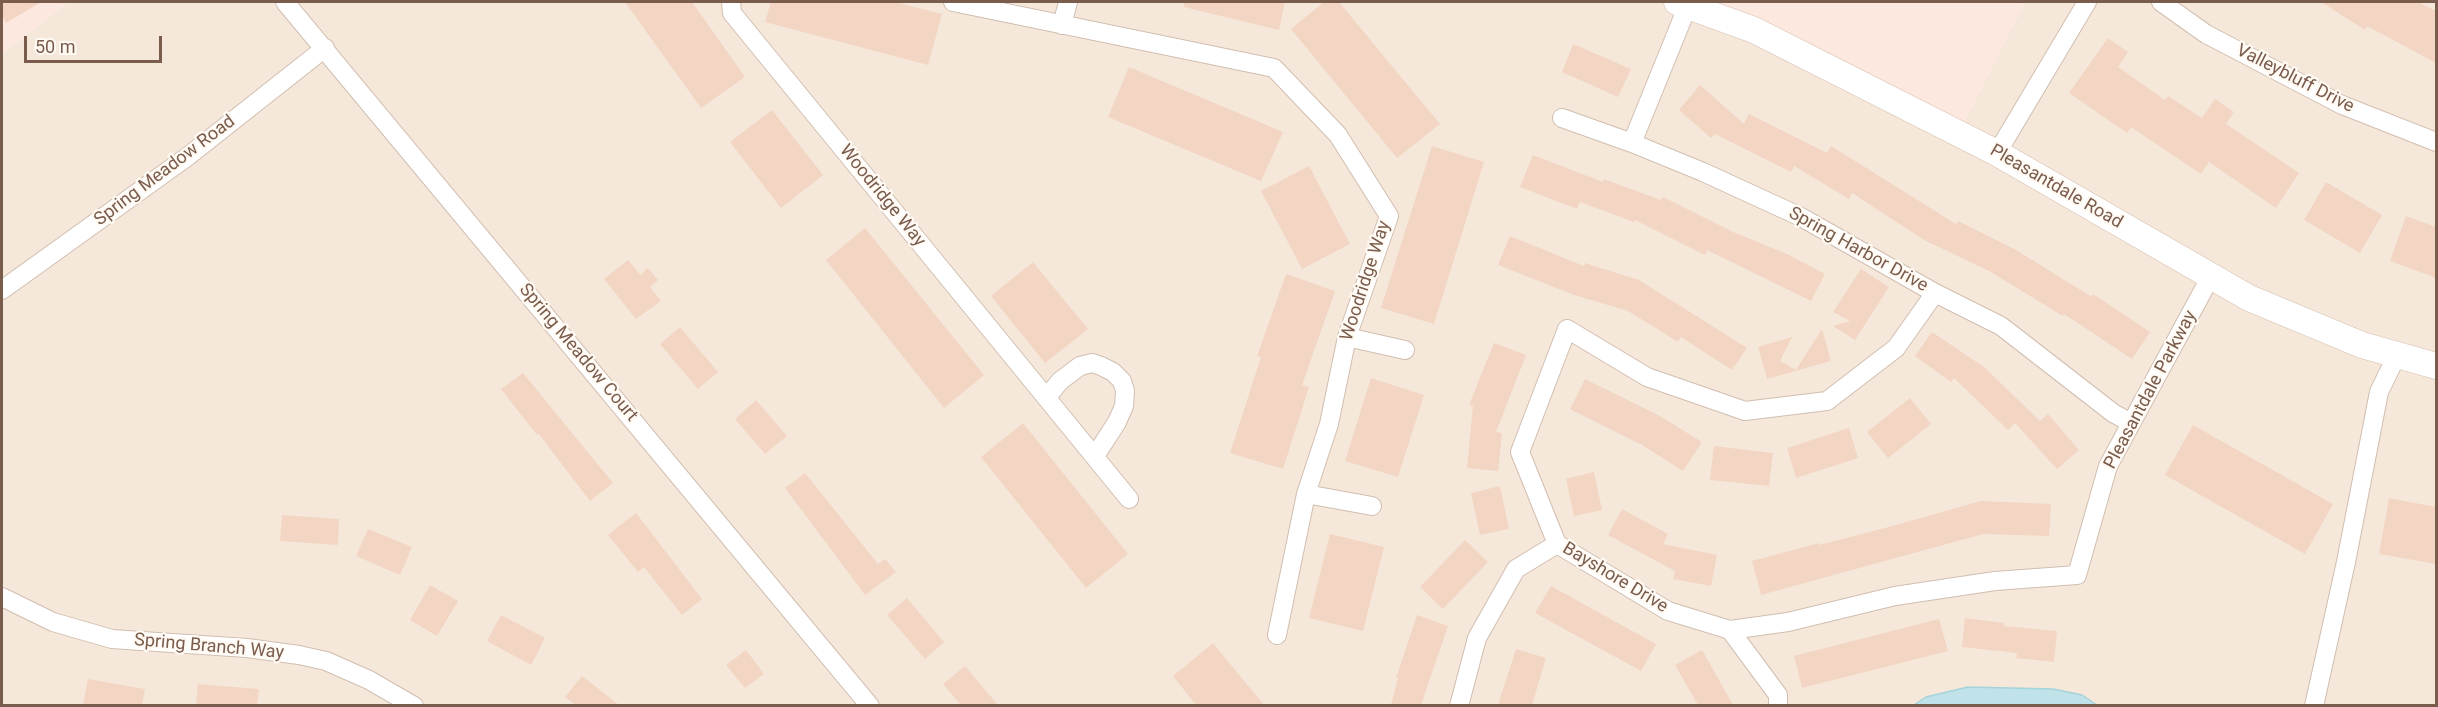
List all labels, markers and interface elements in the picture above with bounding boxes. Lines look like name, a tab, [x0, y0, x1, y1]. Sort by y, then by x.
scale bar	[27, 24, 165, 62]
text: 50 m	[35, 36, 75, 57]
street label: Valleybluff Drive	[2232, 40, 2358, 118]
street label: Spring Meadow Road	[90, 111, 240, 231]
street label: Pleasantdale Road	[1986, 140, 2126, 234]
street label: Woodridge Way	[834, 141, 930, 251]
street label: Spring Harbor Drive	[1785, 203, 1931, 297]
street label: Woodridge Way	[1336, 218, 1396, 344]
street label: Spring Meadow Court	[514, 280, 642, 426]
street label: Pleasantdale Parkway	[2100, 307, 2202, 473]
street label: Bayshore Drive	[1558, 538, 1672, 618]
street label: Spring Branch Way	[133, 630, 285, 664]

